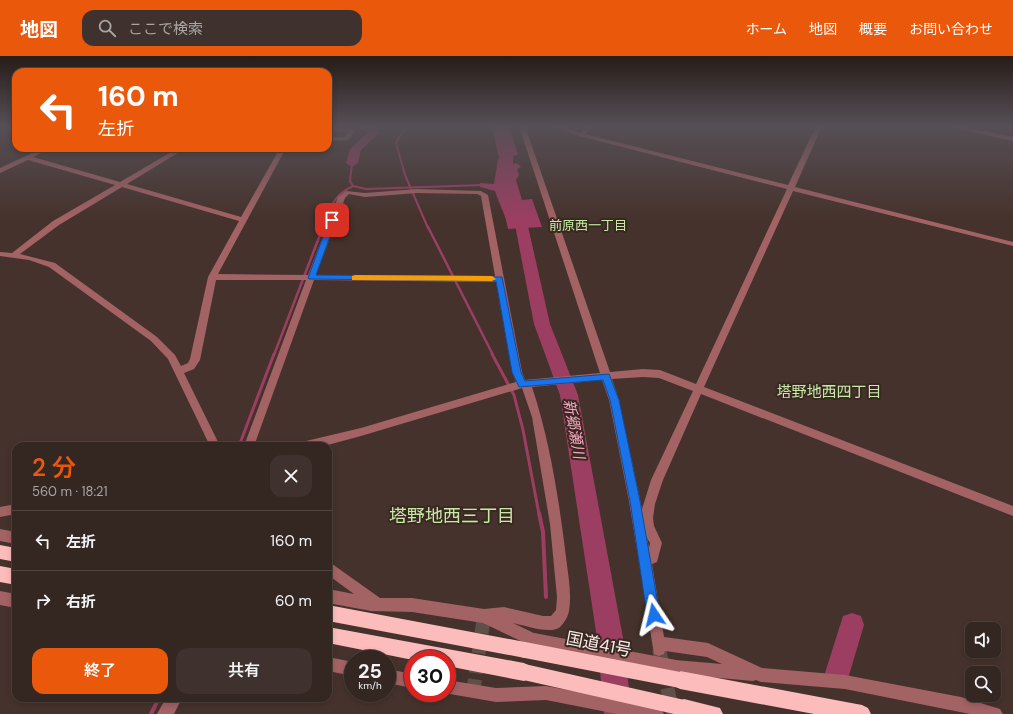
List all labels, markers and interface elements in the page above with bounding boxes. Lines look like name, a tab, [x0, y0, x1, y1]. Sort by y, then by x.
search box	[82, 10, 362, 46]
text: 地図	[20, 17, 58, 42]
icon: search	[96, 17, 118, 39]
text: ここで検索	[128, 19, 203, 39]
text: ホーム	[745, 20, 787, 38]
text: 地図	[809, 20, 837, 38]
text: 概要	[859, 20, 887, 38]
text: お問い合わせ	[909, 20, 993, 38]
text: 160 m	[98, 78, 179, 115]
icon: left	[32, 84, 84, 136]
text: 左折	[98, 117, 134, 141]
pin	[315, 203, 349, 237]
icon: arrive	[321, 209, 343, 231]
district label: 前原西一丁目	[549, 217, 627, 234]
district label: 塔野地西四丁目	[776, 382, 882, 402]
water label: 新郷瀬川	[559, 398, 589, 462]
text: 2 分	[32, 452, 76, 483]
button: close	[270, 455, 312, 497]
text: 560 m · 18:21	[32, 483, 108, 500]
district label: 塔野地西三丁目	[389, 504, 515, 528]
icon: left	[32, 530, 54, 552]
text: 160 m	[270, 531, 312, 551]
text: 左折	[66, 532, 96, 552]
icon: right	[32, 590, 54, 612]
text: 60 m	[275, 591, 312, 611]
text: 右折	[66, 592, 96, 612]
position arrow	[633, 594, 675, 636]
map controls	[965, 622, 1001, 702]
button: sound	[965, 622, 1001, 658]
street label: 国道41号	[564, 627, 634, 661]
button: 終了	[32, 648, 168, 694]
button: 共有	[176, 648, 312, 694]
speed limit sign: 30	[404, 650, 456, 702]
text: 25	[358, 658, 382, 684]
button: search	[965, 666, 1001, 702]
text: km/h	[358, 679, 382, 692]

